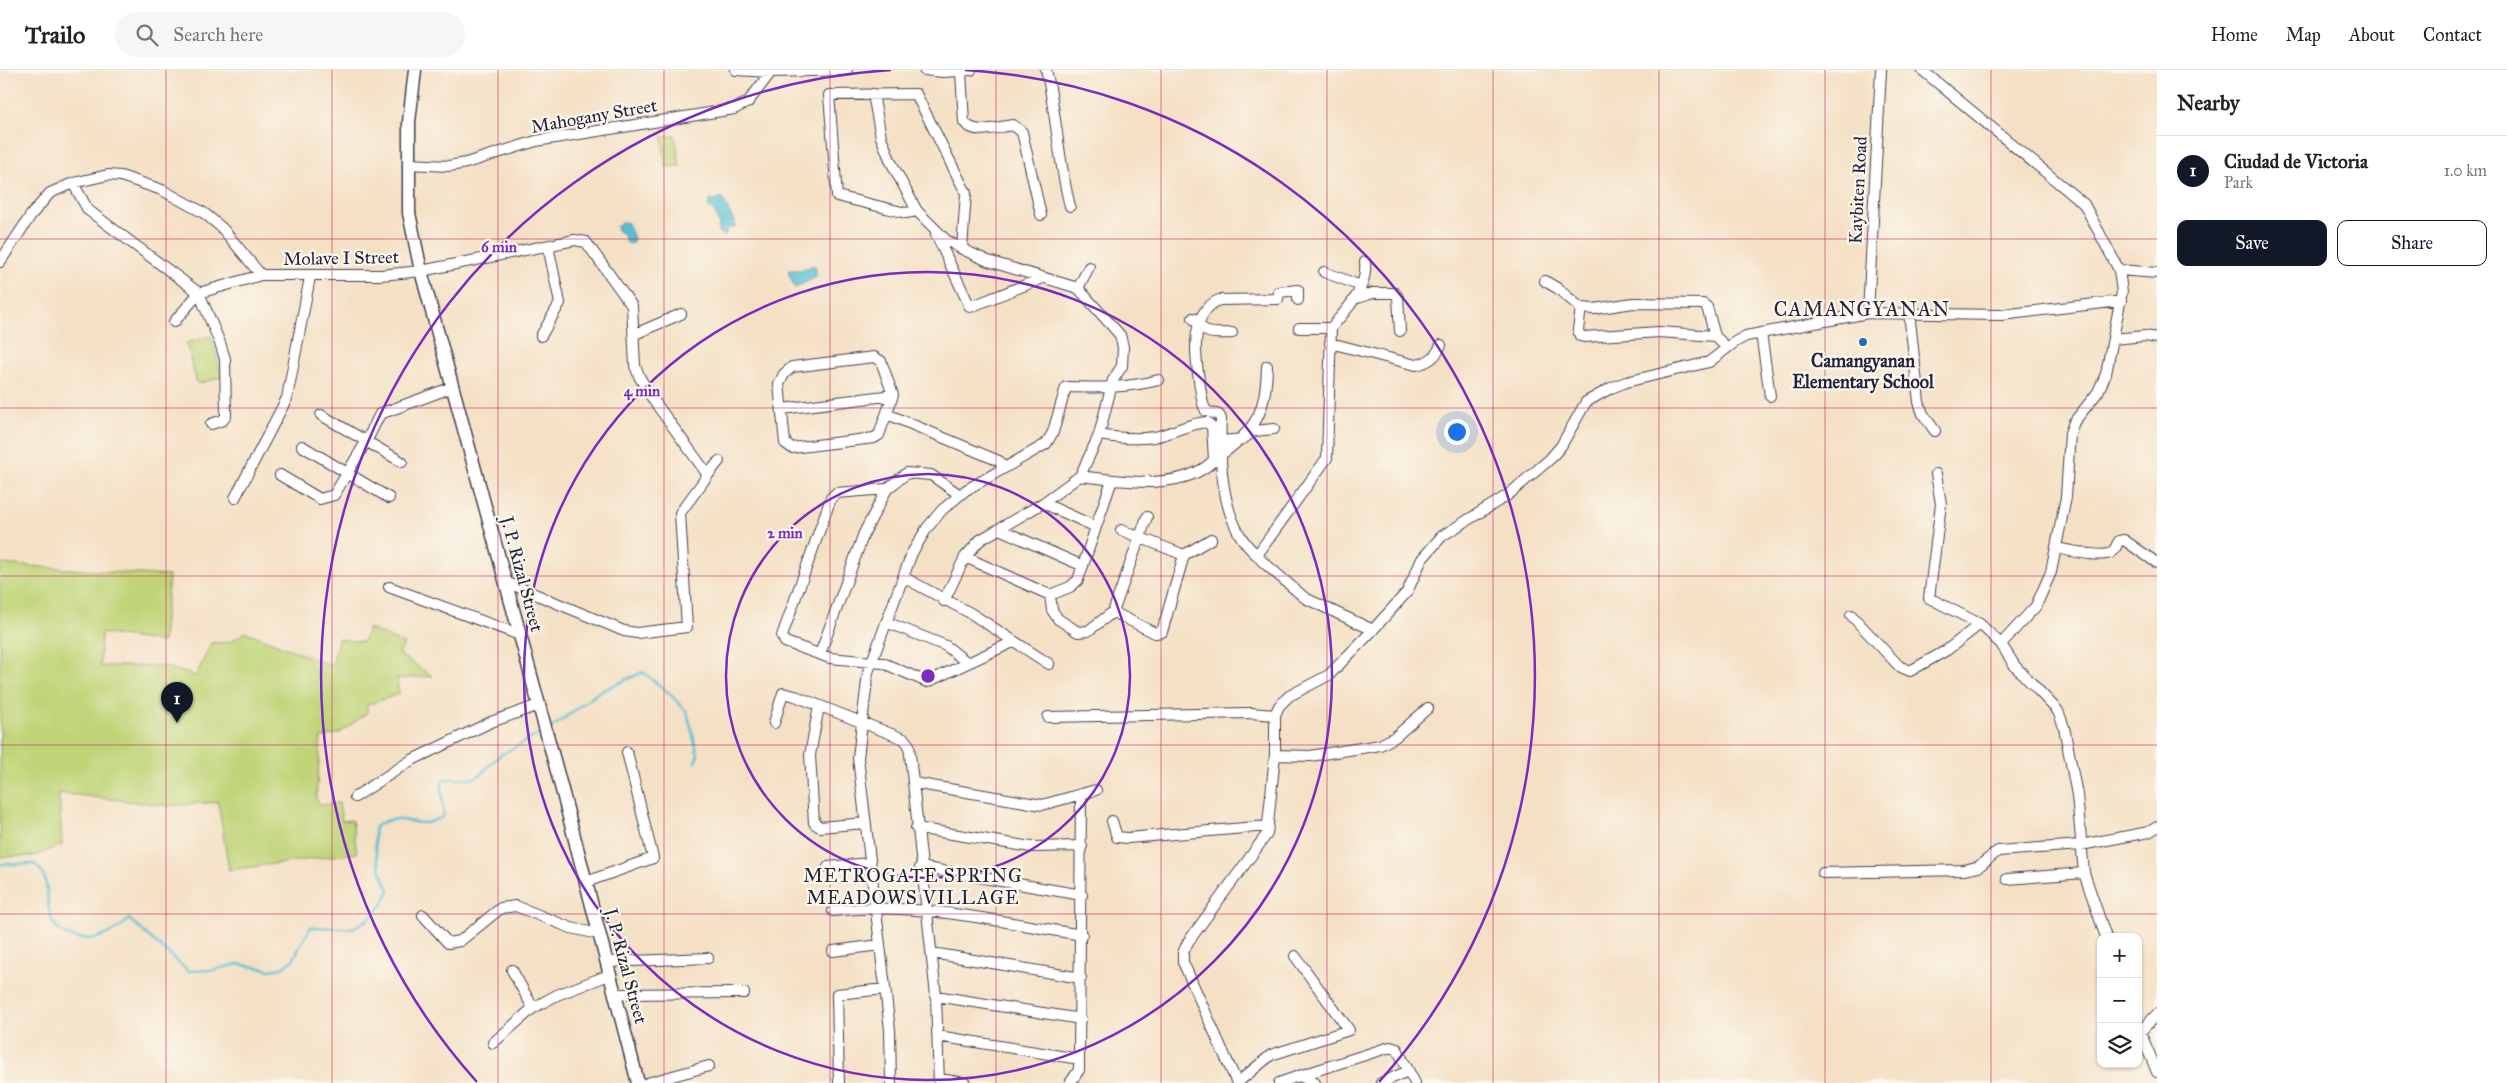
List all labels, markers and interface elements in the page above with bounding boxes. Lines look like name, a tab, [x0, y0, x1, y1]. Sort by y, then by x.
search box	[115, 12, 465, 57]
text: Trailo	[25, 20, 85, 50]
icon: search	[133, 21, 161, 49]
text: Search here	[173, 23, 263, 46]
text: Home	[2211, 24, 2258, 46]
text: Map	[2286, 24, 2321, 46]
text: About	[2349, 24, 2395, 46]
text: Contact	[2423, 24, 2482, 46]
text: Nearby	[2177, 90, 2240, 116]
street label: Mahogany Street	[529, 94, 660, 139]
street label: Kaybiten Road	[1844, 136, 1872, 244]
text: Ciudad de Victoria	[2224, 150, 2368, 173]
text: 1	[2190, 161, 2196, 180]
text: 1.0 km	[2444, 161, 2487, 180]
text: Park	[2224, 173, 2253, 192]
button: Save	[2177, 220, 2327, 266]
button: Share	[2337, 220, 2487, 266]
text: 6 min	[481, 238, 518, 256]
street label: Molave I Street	[283, 246, 400, 270]
district label: CAMANGYANAN	[1774, 297, 1950, 321]
marker: Camangyanan Elementary School	[1857, 336, 1869, 348]
place label: Camangyanan Elementary School	[1792, 350, 1935, 394]
text: 4 min	[624, 382, 661, 401]
your location	[1444, 419, 1470, 445]
street label: J. P. Rizal Street	[495, 512, 548, 635]
text: 2 min	[767, 524, 804, 542]
centre of rings	[919, 667, 937, 685]
pin: 1	[161, 682, 193, 723]
district label: METROGATE SPRING MEADOWS VILLAGE	[803, 864, 1023, 909]
street label: J. P. Rizal Street	[599, 904, 652, 1027]
map controls	[2097, 933, 2142, 1068]
button: +	[2097, 933, 2142, 978]
button: −	[2097, 978, 2142, 1023]
button: layers	[2097, 1023, 2142, 1068]

